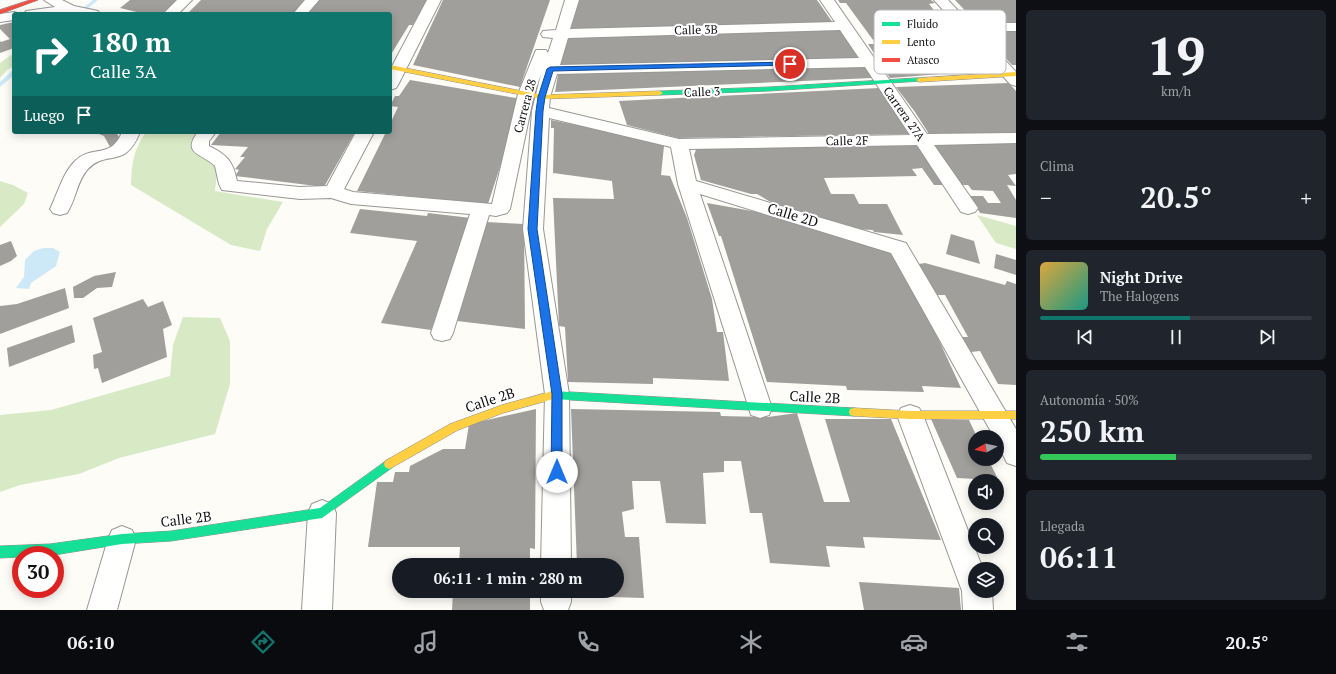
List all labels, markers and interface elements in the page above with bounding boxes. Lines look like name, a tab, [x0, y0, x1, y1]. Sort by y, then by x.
legend	[874, 10, 1006, 74]
text: Fluido	[907, 17, 938, 31]
text: 19	[1147, 21, 1205, 90]
street label: Calle 3B	[674, 22, 718, 37]
text: 180 m	[90, 23, 171, 60]
icon: right	[24, 28, 76, 80]
text: Lento	[907, 35, 935, 49]
pin	[773, 47, 807, 81]
icon: arrive	[779, 53, 801, 75]
text: Atasco	[907, 53, 939, 67]
text: Calle 3A	[90, 59, 157, 83]
street label: Carrera 28	[510, 77, 539, 135]
text: km/h	[1161, 82, 1191, 100]
street label: Calle 3	[684, 83, 720, 100]
street label: Carrera 27A	[880, 84, 929, 144]
icon: arrive	[73, 104, 95, 126]
text: Luego	[24, 105, 65, 125]
street label: Calle 2F	[825, 133, 869, 148]
text: Clima	[1040, 157, 1074, 175]
text: 20.5°	[1140, 177, 1212, 217]
text: −	[1040, 183, 1052, 212]
text: +	[1300, 183, 1312, 212]
street label: Calle 2D	[765, 198, 821, 231]
text: Night Drive	[1100, 267, 1183, 287]
text: The Halogens	[1100, 287, 1179, 305]
icon: previous	[1074, 326, 1096, 348]
icon: pause	[1165, 326, 1187, 348]
icon: next	[1256, 326, 1278, 348]
street label: Calle 2B	[463, 383, 517, 416]
street label: Calle 2B	[789, 386, 841, 407]
text: Autonomía · 50%	[1040, 391, 1139, 409]
text: 250 km	[1040, 411, 1144, 451]
north arrow	[968, 430, 1004, 466]
map controls	[968, 430, 1004, 598]
position arrow	[536, 451, 578, 493]
button: sound	[968, 474, 1004, 510]
street label: Calle 2B	[159, 506, 212, 531]
text: Llegada	[1040, 517, 1085, 535]
button: search	[968, 518, 1004, 554]
text: 06:11	[1040, 537, 1118, 577]
speed limit sign: 30	[12, 546, 64, 598]
button: layers	[968, 562, 1004, 598]
text: 06:11 · 1 min · 280 m	[434, 568, 582, 588]
icon: directions	[249, 628, 277, 656]
icon: music	[412, 628, 440, 656]
icon: phone	[574, 628, 602, 656]
icon: climate	[737, 628, 765, 656]
icon: car	[900, 628, 928, 656]
icon: filters	[1063, 628, 1091, 656]
text: 06:10	[67, 630, 114, 654]
text: 20.5°	[1225, 630, 1269, 654]

